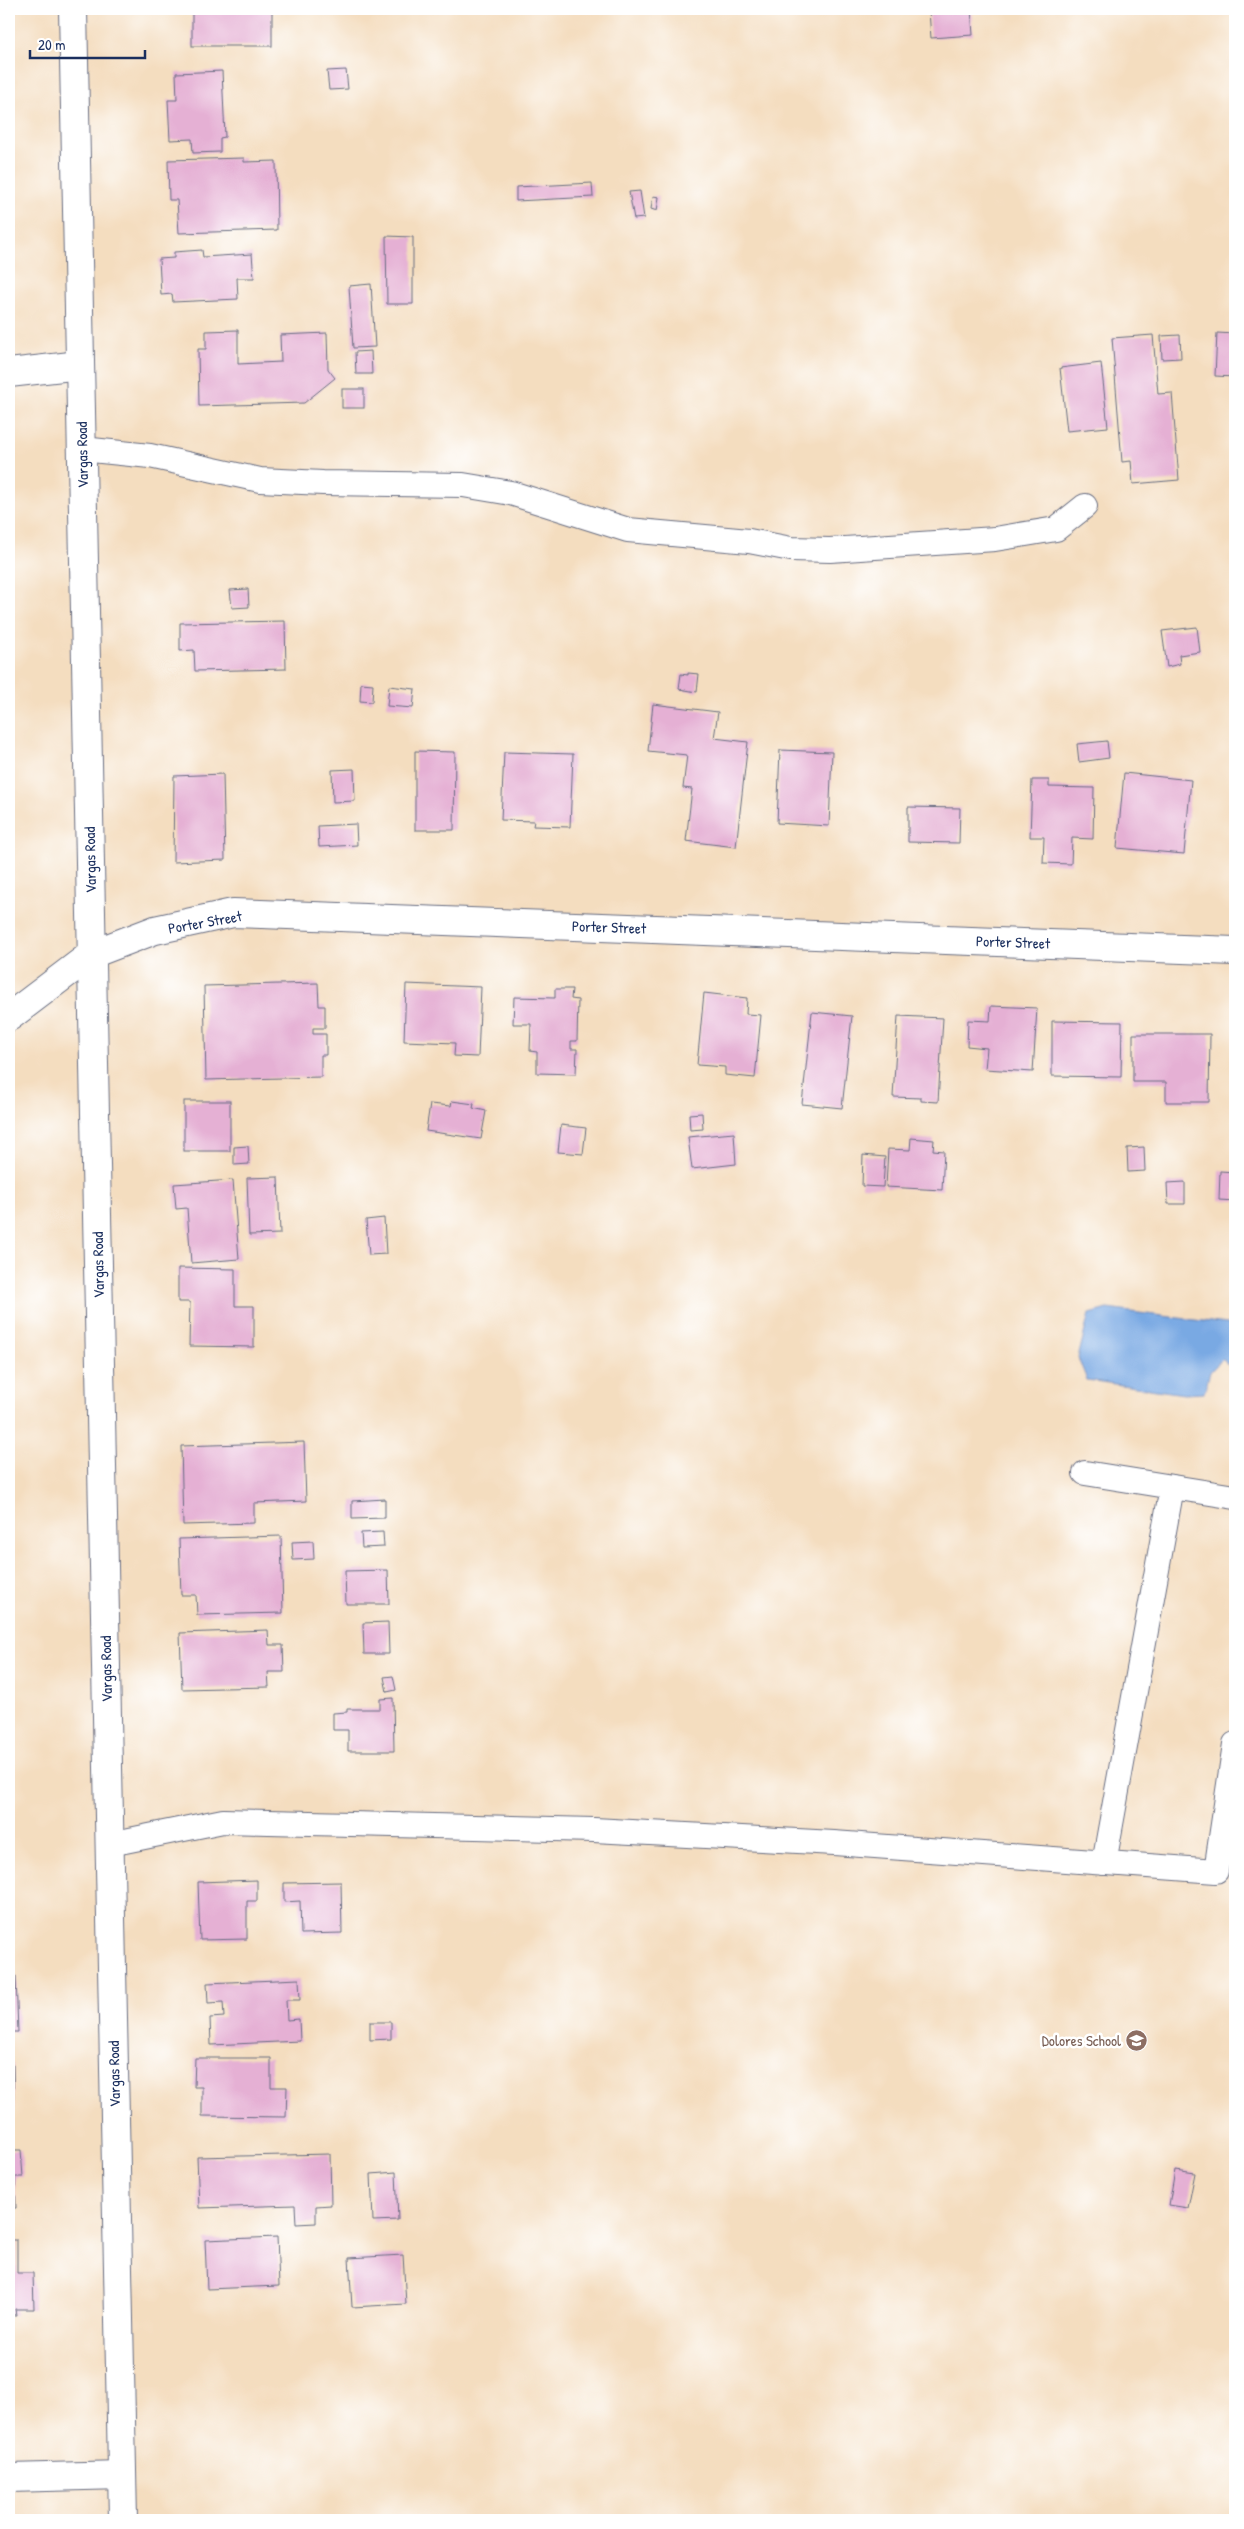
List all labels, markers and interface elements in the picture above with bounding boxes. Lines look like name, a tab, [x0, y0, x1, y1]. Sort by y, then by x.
scale bar	[30, 28, 145, 60]
text: 20 m	[38, 34, 65, 55]
street label: Vargas Road	[71, 421, 93, 488]
street label: Vargas Road	[79, 826, 101, 893]
street label: Porter Street	[167, 905, 244, 939]
street label: Porter Street	[571, 915, 647, 939]
street label: Porter Street	[975, 930, 1051, 954]
street label: Vargas Road	[87, 1231, 109, 1298]
street label: Vargas Road	[95, 1635, 117, 1702]
school or university icon: Dolores School	[1125, 2028, 1149, 2052]
place label: Dolores School	[1042, 2030, 1121, 2051]
street label: Vargas Road	[103, 2040, 125, 2107]

